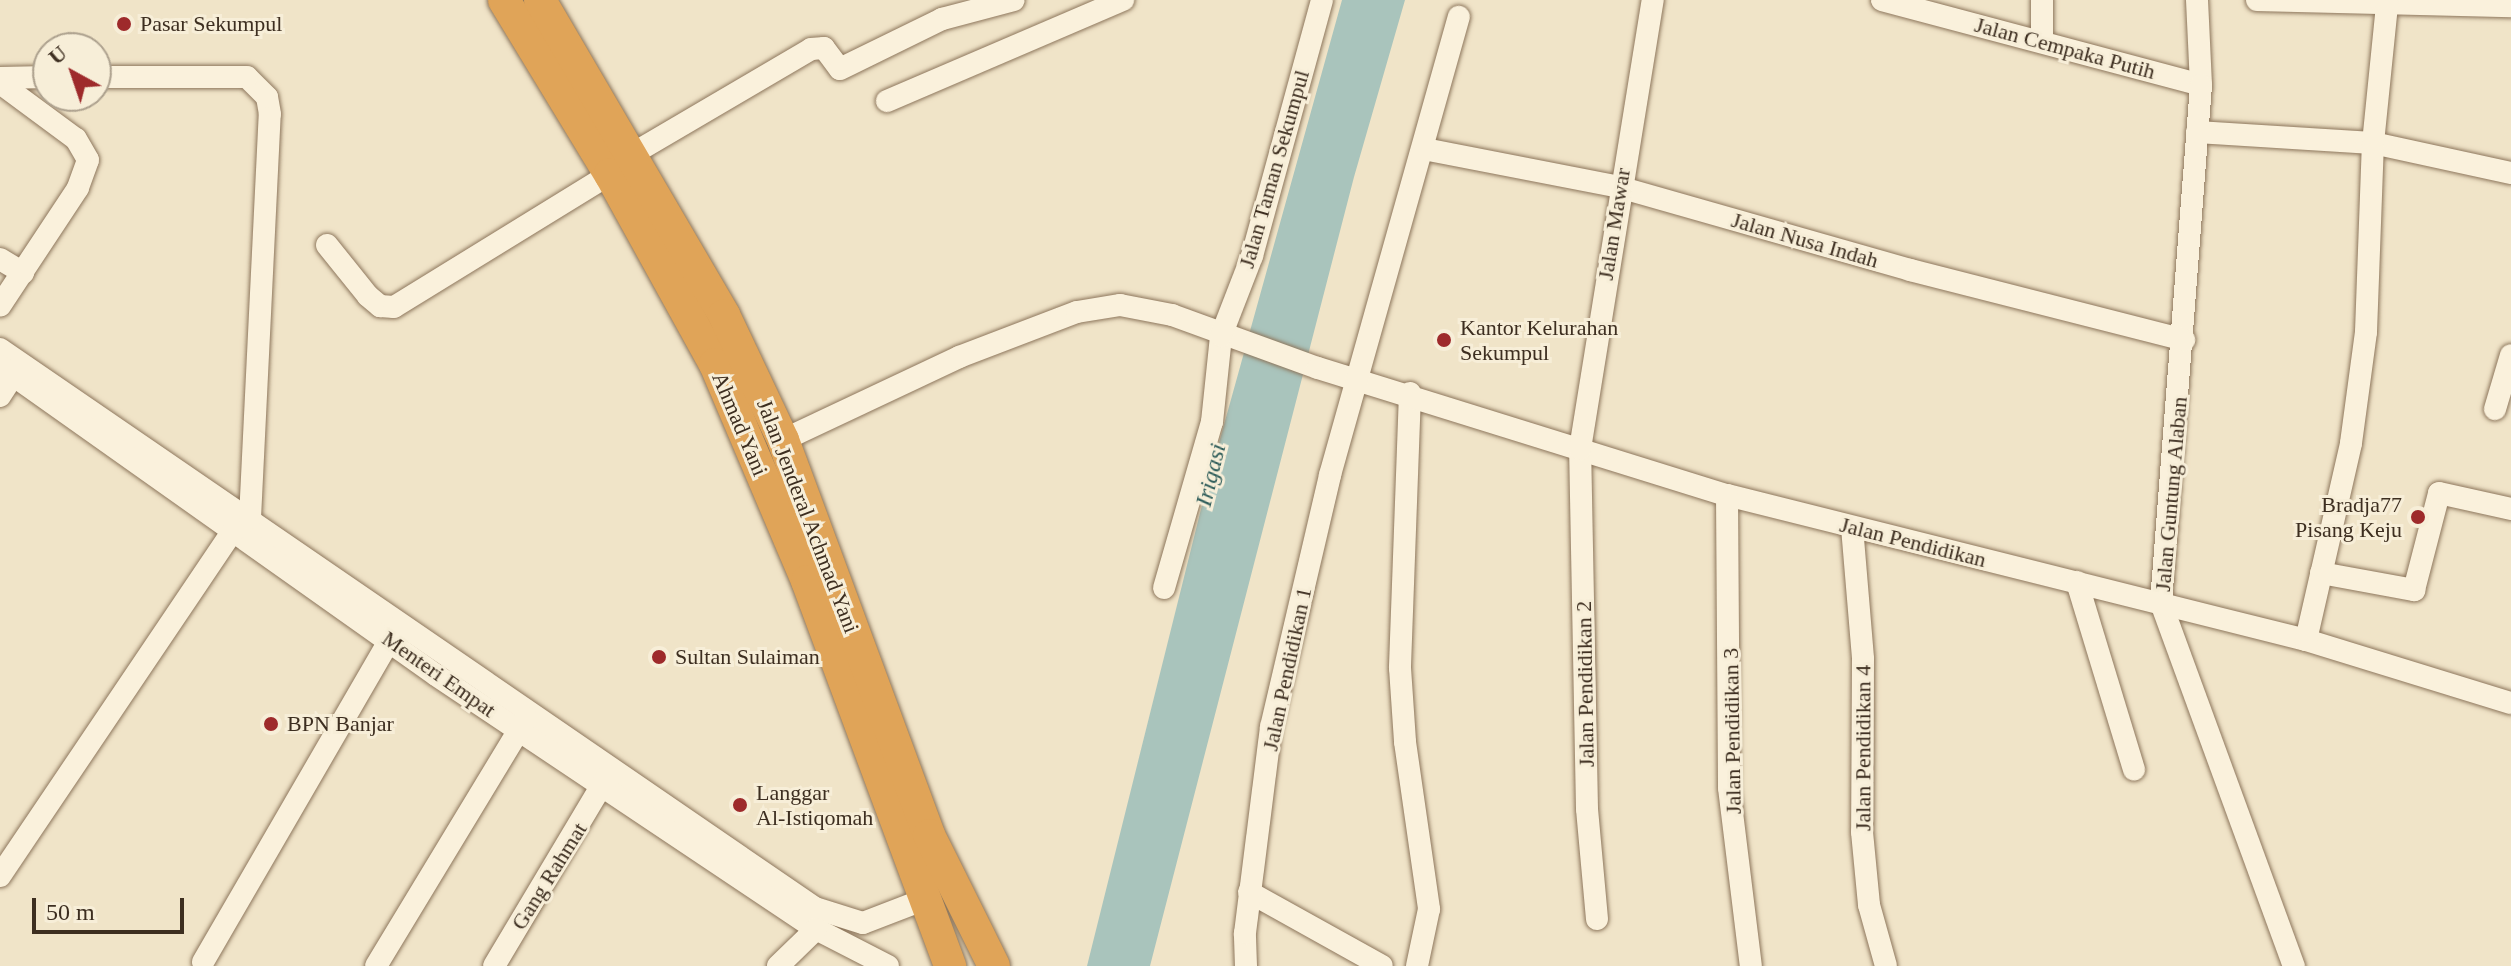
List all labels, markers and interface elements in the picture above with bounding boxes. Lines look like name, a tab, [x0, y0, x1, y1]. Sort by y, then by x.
place label: Pasar Sekumpul	[140, 11, 282, 37]
street label: Jalan Cempaka Putih	[1972, 11, 2158, 85]
marker: Pasar Sekumpul	[115, 15, 133, 33]
north arrow	[32, 32, 112, 112]
text: U	[43, 40, 72, 69]
street label: Jalan Taman Sekumpul	[1233, 67, 1315, 271]
street label: Jalan Mawar	[1592, 166, 1636, 282]
street label: Jalan Nusa Indah	[1729, 206, 1881, 274]
place label: Kantor Kelurahan Sekumpul	[1460, 314, 1618, 366]
marker: Kantor Kelurahan Sekumpul	[1435, 331, 1453, 349]
street label: Ahmad Yani	[706, 368, 774, 480]
street label: Jalan Jenderal Achmad Yani	[751, 395, 865, 637]
street label: Jalan Guntung Alaban	[2149, 395, 2193, 593]
water label: Irigasi	[1189, 440, 1233, 510]
place label: Bradja77 Pisang Keju	[2295, 491, 2402, 542]
marker: Bradja77 Pisang Keju	[2409, 508, 2427, 526]
street label: Jalan Pendidikan	[1837, 511, 1989, 573]
street label: Jalan Pendidikan 1	[1257, 585, 1317, 753]
street label: Jalan Pendidikan 2	[1570, 601, 1600, 767]
street label: Menteri Empat	[377, 625, 501, 723]
place label: Sultan Sulaiman	[675, 644, 820, 670]
marker: Sultan Sulaiman	[650, 648, 668, 666]
street label: Jalan Pendidikan 3	[1717, 648, 1747, 814]
street label: Jalan Pendidikan 4	[1850, 665, 1876, 831]
place label: BPN Banjar	[287, 711, 394, 737]
marker: BPN Banjar	[262, 715, 280, 733]
place label: Langgar Al-Istiqomah	[756, 779, 873, 830]
marker: Langgar Al-Istiqomah	[731, 796, 749, 814]
street label: Gang Rahmat	[506, 817, 592, 935]
scale bar	[36, 882, 188, 932]
text: 50 m	[46, 899, 95, 925]

